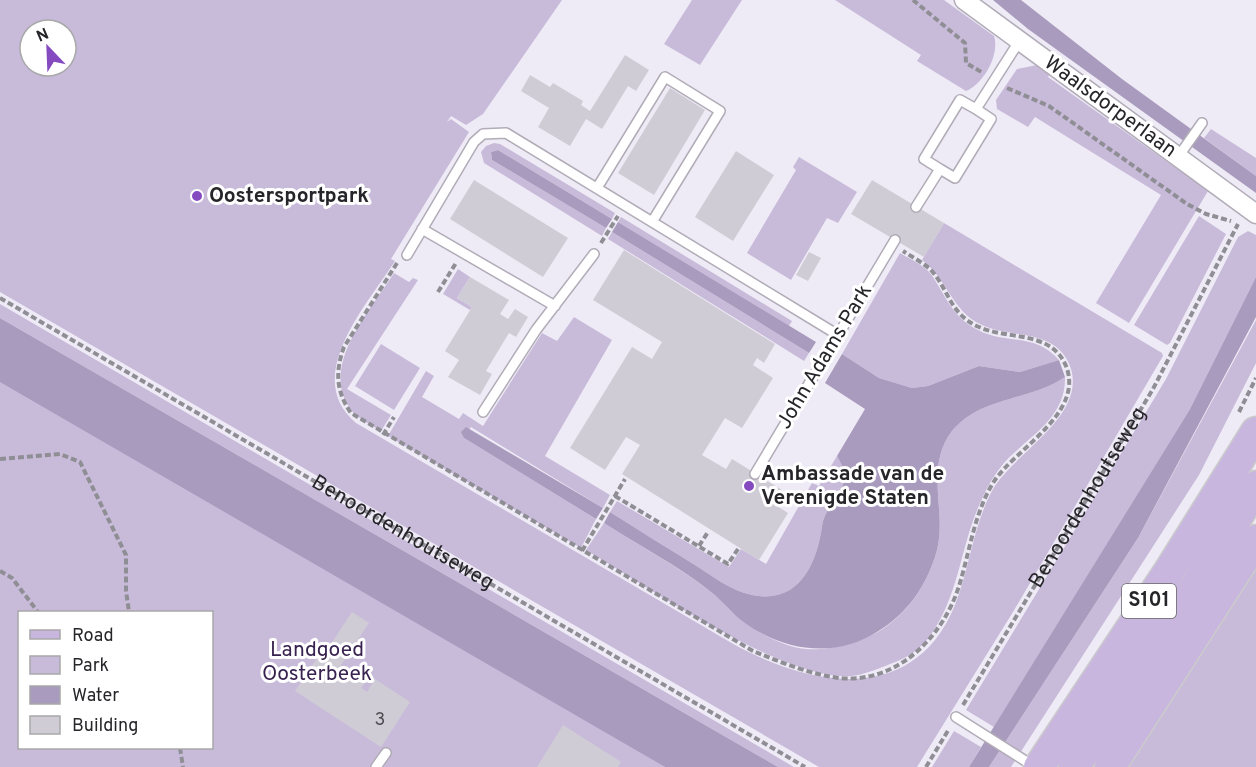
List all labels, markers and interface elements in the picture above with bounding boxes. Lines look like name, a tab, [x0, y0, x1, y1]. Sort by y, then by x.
north arrow	[18, 18, 78, 78]
text: N	[34, 25, 52, 47]
street label: Waalsdorperlaan	[1038, 50, 1182, 164]
place label: Oostersportpark	[209, 183, 369, 210]
marker: Oostersportpark	[190, 189, 204, 203]
street label: John Adams Park	[771, 280, 879, 434]
street label: Benoordenhoutseweg	[1023, 402, 1153, 593]
place label: Ambassade van de Verenigde Staten	[761, 461, 944, 512]
street label: Benoordenhoutseweg	[307, 469, 499, 596]
marker: Ambassade van de Verenigde Staten	[742, 479, 756, 493]
road number: S101	[1122, 584, 1176, 618]
legend	[18, 611, 213, 749]
text: Road	[72, 625, 114, 648]
park label: Landgoed Oosterbeek	[262, 637, 372, 688]
text: Park	[72, 655, 109, 678]
text: Water	[72, 685, 119, 708]
house number: 3	[375, 709, 385, 732]
text: Building	[72, 715, 138, 738]

